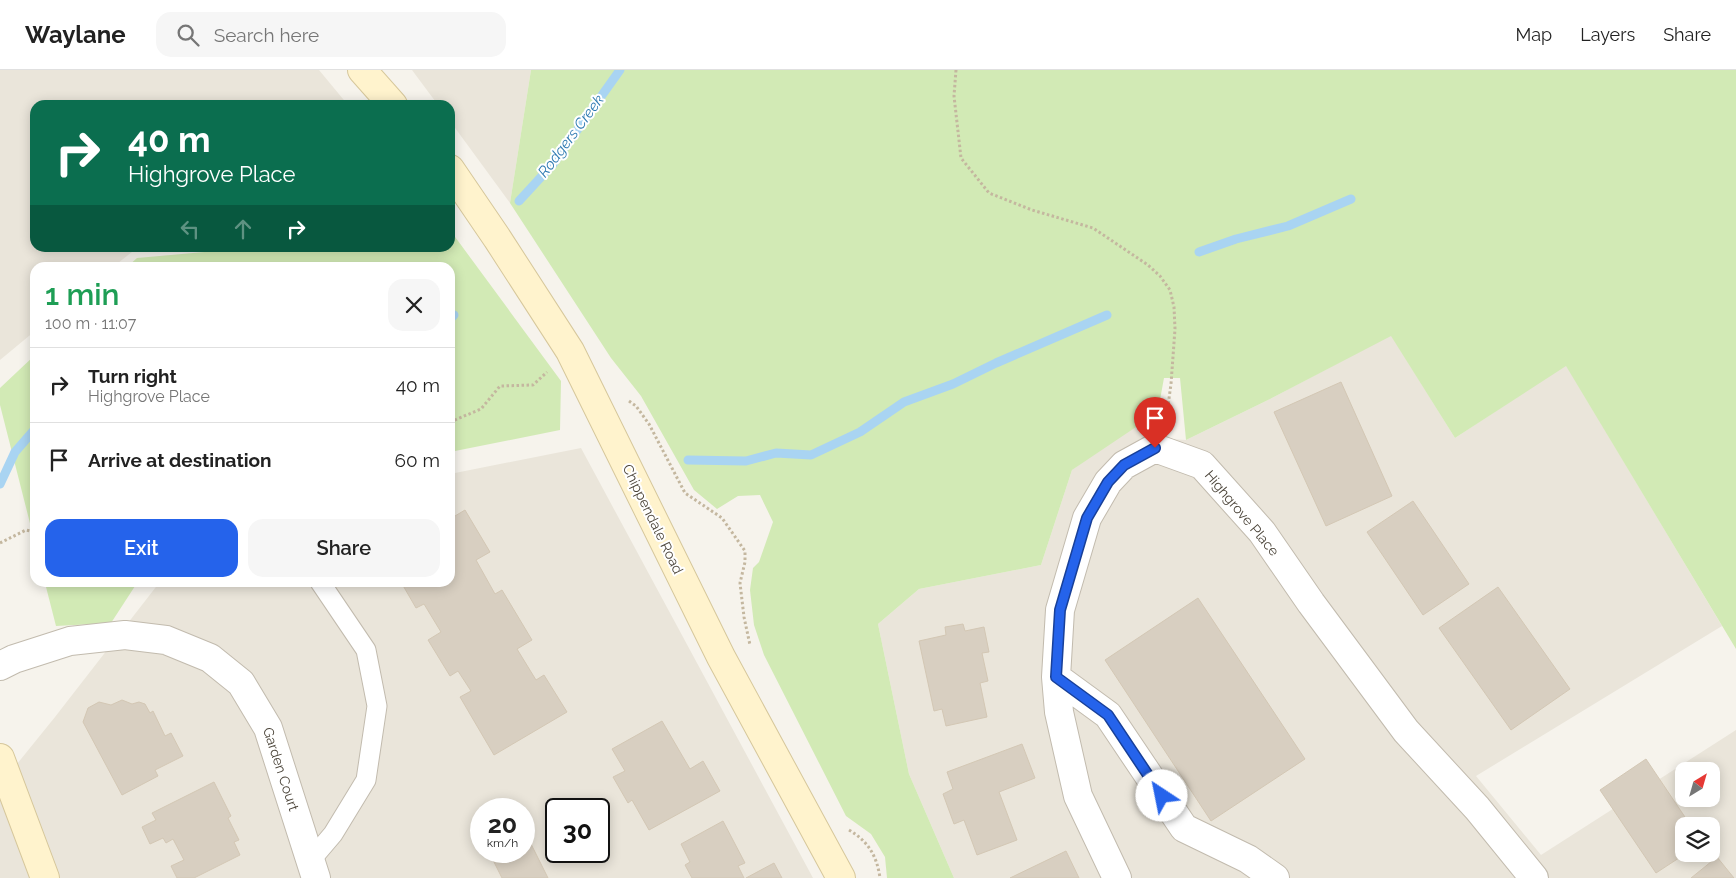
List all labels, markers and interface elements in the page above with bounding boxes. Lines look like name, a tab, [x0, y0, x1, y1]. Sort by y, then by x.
search box	[156, 12, 506, 57]
text: Waylane	[25, 20, 126, 49]
icon: search	[174, 21, 202, 49]
text: Search here	[214, 24, 319, 46]
text: Map	[1516, 24, 1552, 45]
text: Layers	[1580, 24, 1635, 45]
text: Share	[1663, 24, 1711, 45]
water label: Rodgers Creek	[534, 91, 608, 181]
text: 40 m	[128, 119, 210, 160]
icon: right	[45, 120, 110, 185]
text: Highgrove Place	[128, 161, 296, 187]
icon: left	[176, 215, 204, 243]
icon: ahead	[229, 215, 257, 243]
icon: right	[282, 215, 310, 243]
text: 1 min	[45, 277, 120, 312]
button: close	[388, 279, 440, 331]
text: 100 m · 11:07	[45, 314, 136, 333]
text: Turn right	[88, 365, 177, 387]
icon: right	[45, 371, 73, 399]
text: 40 m	[396, 374, 440, 396]
text: Highgrove Place	[88, 387, 210, 406]
pin	[1134, 397, 1176, 448]
icon: arrive	[1141, 404, 1169, 432]
icon: arrive	[45, 446, 73, 474]
text: Arrive at destination	[88, 449, 272, 471]
text: 60 m	[395, 449, 440, 471]
street label: Chippendale Road	[620, 462, 686, 576]
street label: Highgrove Place	[1202, 467, 1282, 559]
button: Exit	[45, 519, 238, 577]
button: Share	[248, 519, 440, 577]
street label: Garden Court	[260, 725, 302, 813]
north arrow	[1675, 762, 1720, 808]
map controls	[1675, 762, 1720, 862]
position arrow	[1135, 769, 1187, 821]
speed limit sign: 30	[545, 798, 610, 863]
text: 20	[488, 809, 517, 839]
button: layers	[1675, 817, 1720, 862]
text: km/h	[487, 836, 518, 850]

